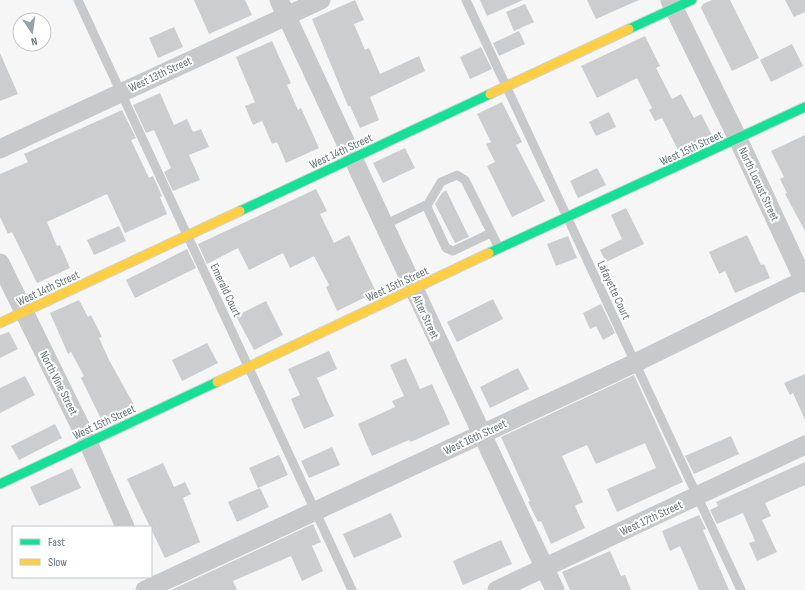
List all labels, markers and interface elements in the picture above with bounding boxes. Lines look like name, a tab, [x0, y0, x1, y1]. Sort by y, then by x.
north arrow	[12, 12, 52, 52]
text: N	[30, 34, 38, 48]
street label: West 13th Street	[126, 53, 194, 96]
street label: West 15th Street	[658, 127, 725, 169]
street label: West 14th Street	[307, 130, 375, 173]
street label: North Locust Street	[735, 145, 782, 224]
street label: Lafayette Court	[593, 258, 634, 322]
street label: Emerald Court	[207, 261, 245, 320]
street label: West 15th Street	[364, 263, 431, 305]
street label: West 14th Street	[14, 267, 82, 310]
street label: Alter Street	[408, 292, 442, 342]
street label: North Vine Street	[36, 349, 81, 418]
street label: West 15th Street	[71, 401, 138, 443]
street label: West 16th Street	[441, 416, 509, 459]
street label: West 17th Street	[617, 497, 685, 539]
legend	[12, 526, 152, 578]
text: Fast	[48, 535, 65, 550]
text: Slow	[48, 555, 67, 570]

